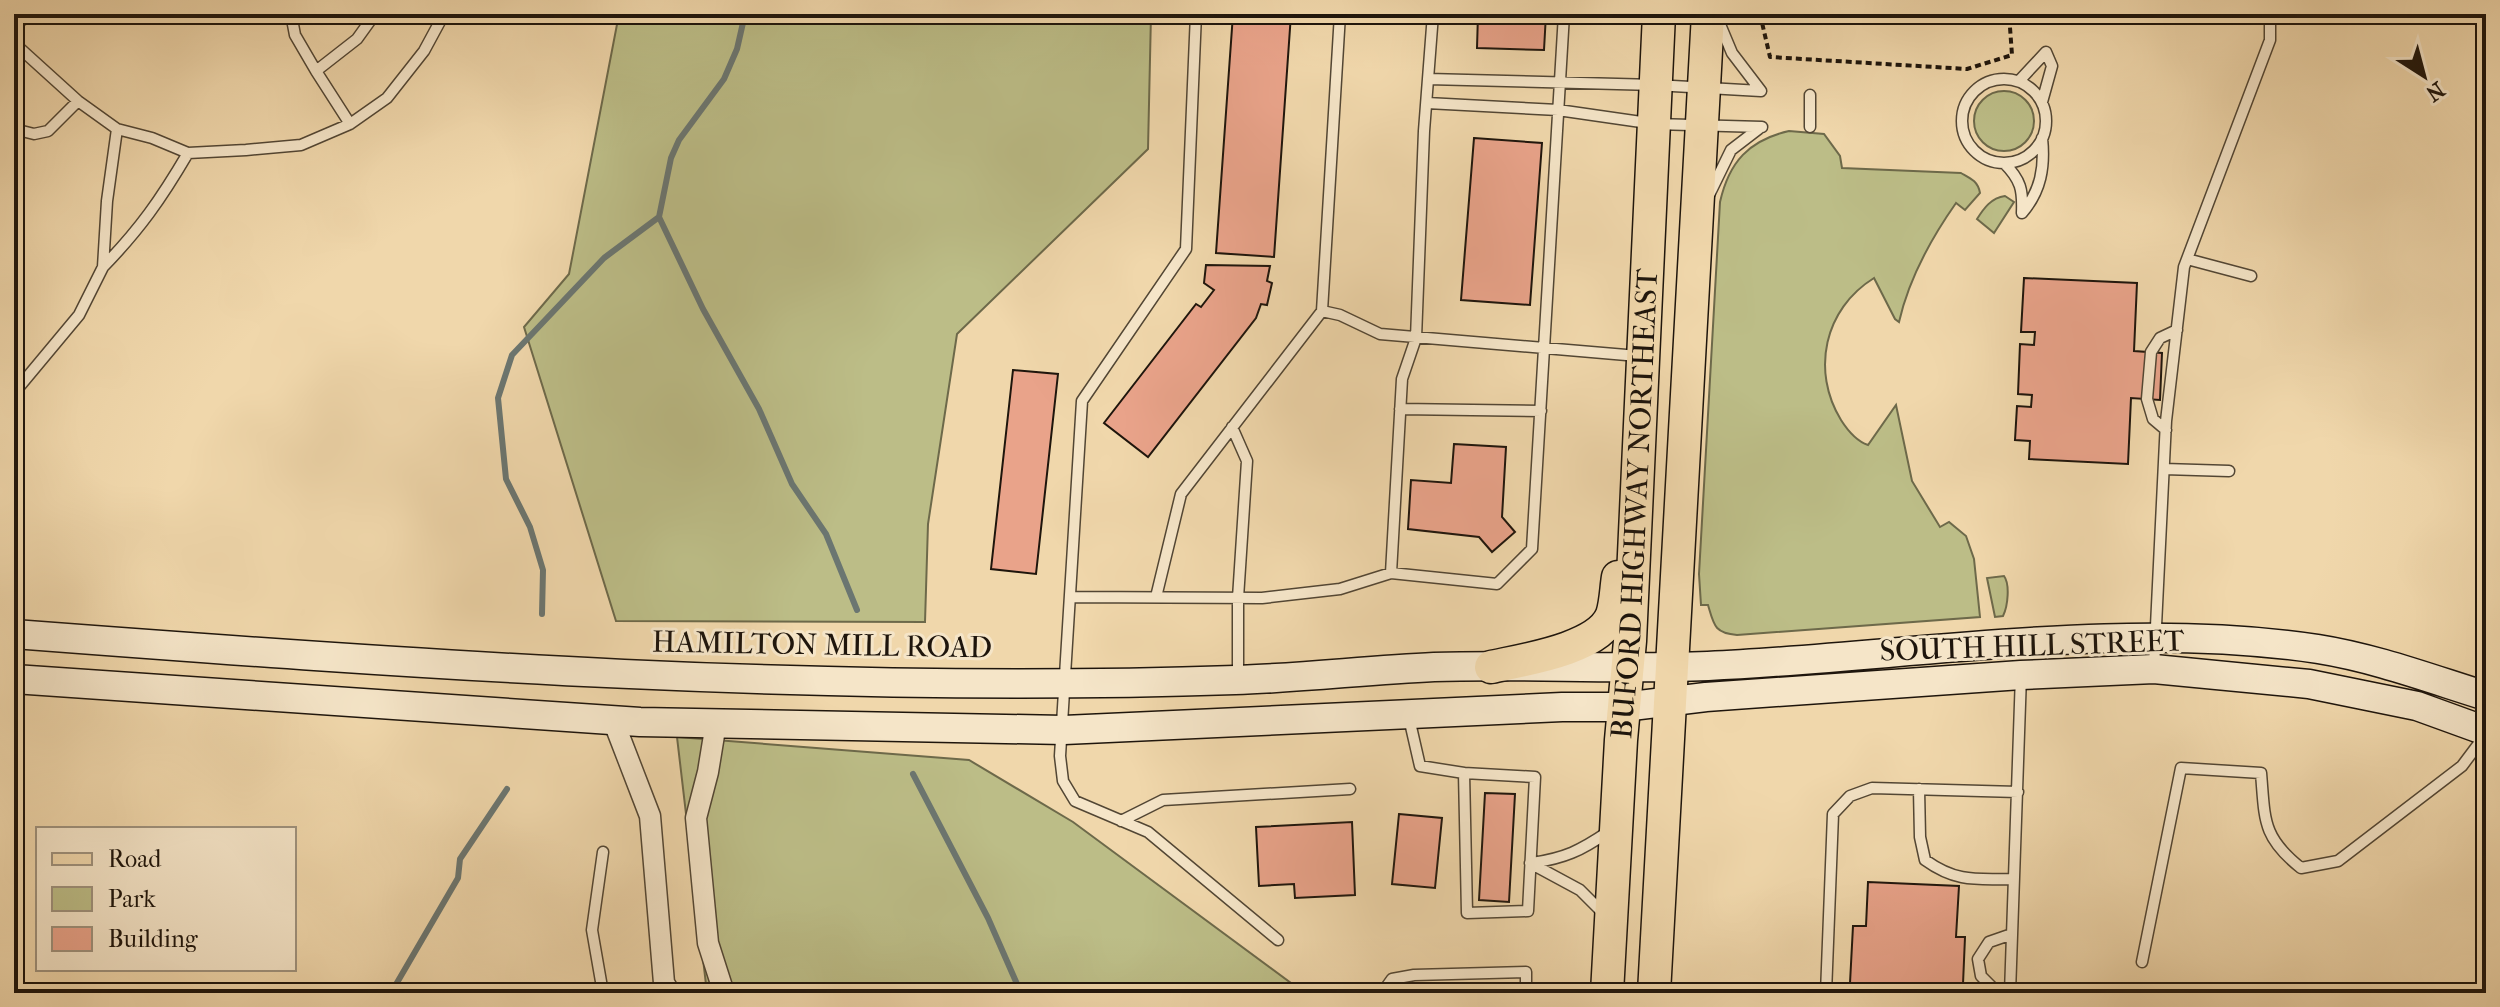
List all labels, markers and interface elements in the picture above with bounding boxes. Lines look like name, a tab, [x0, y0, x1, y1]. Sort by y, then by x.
north arrow	[2384, 36, 2464, 116]
text: N	[2421, 76, 2450, 107]
street label: BUFORD HIGHWAY NORTHEAST	[1604, 267, 1665, 740]
street label: SOUTH HILL STREET	[1879, 623, 2186, 669]
street label: HAMILTON MILL ROAD	[652, 625, 992, 665]
legend	[36, 827, 296, 971]
text: Road	[108, 845, 162, 873]
text: Park	[108, 885, 156, 913]
text: Building	[108, 925, 199, 953]

